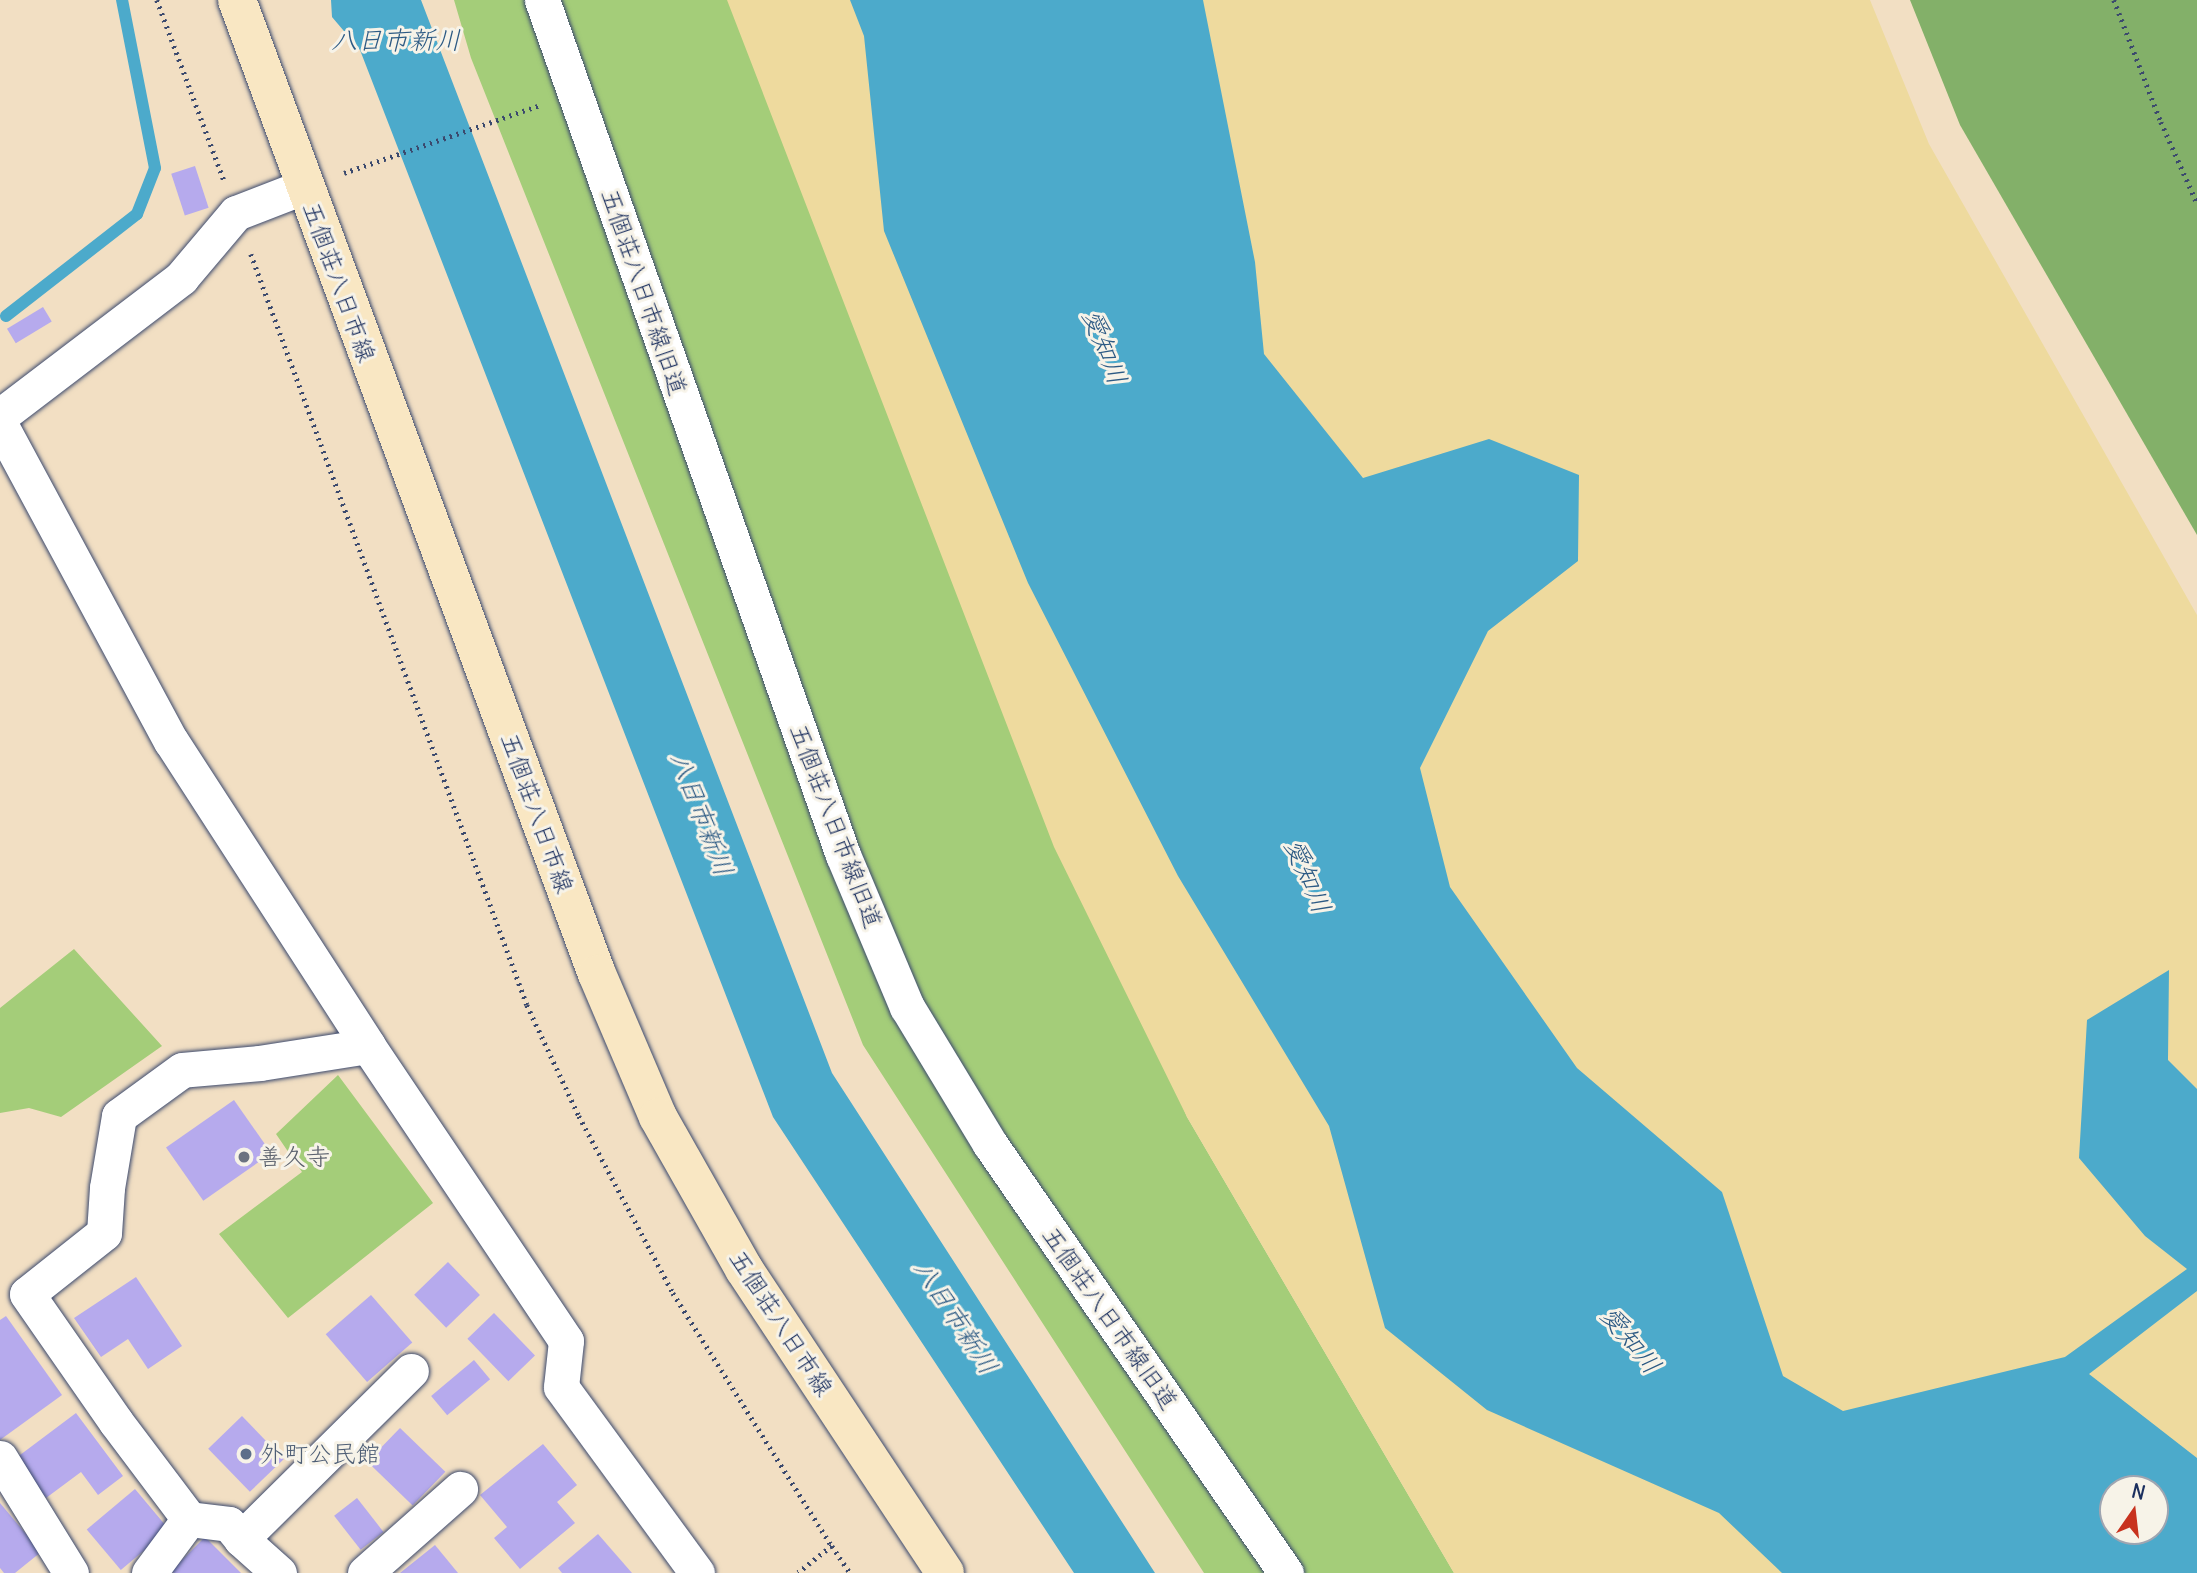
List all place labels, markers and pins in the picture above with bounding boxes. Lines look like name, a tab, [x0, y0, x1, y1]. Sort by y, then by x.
place label: 善久寺	[258, 1143, 330, 1171]
marker: 善久寺	[236, 1149, 252, 1165]
place label: 外町公民館	[260, 1440, 380, 1468]
marker: 外町公民館	[238, 1446, 254, 1462]

